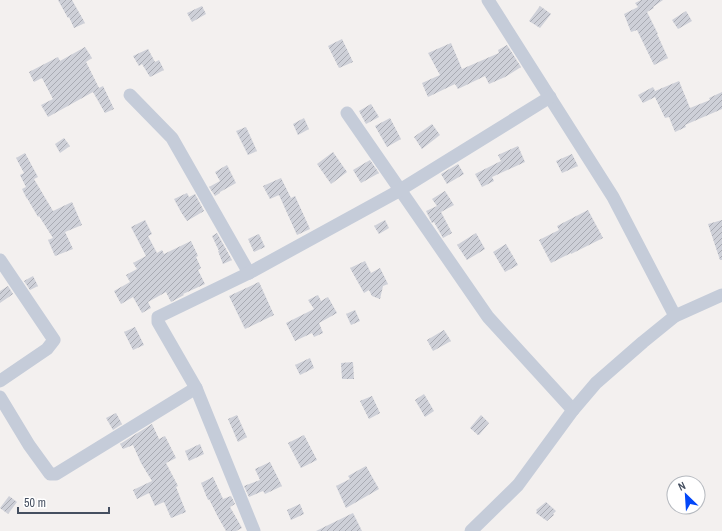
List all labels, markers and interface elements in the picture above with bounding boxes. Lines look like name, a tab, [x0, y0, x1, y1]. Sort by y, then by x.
north arrow	[666, 475, 706, 515]
text: N	[676, 478, 688, 494]
scale bar	[18, 489, 109, 515]
text: 50 m	[24, 495, 46, 511]

